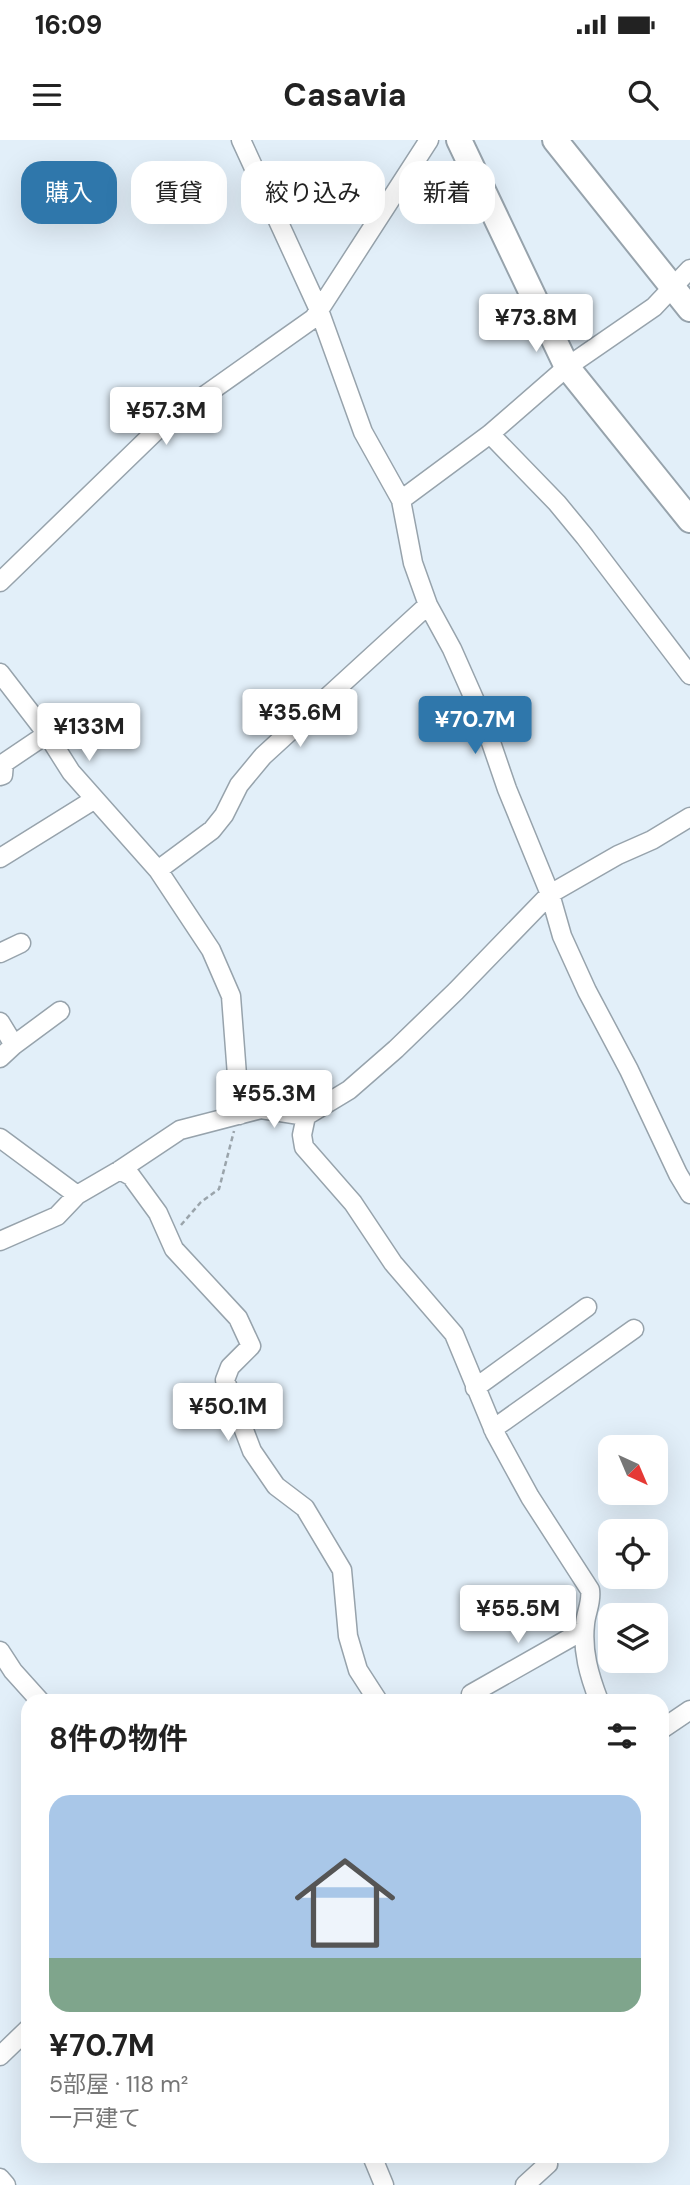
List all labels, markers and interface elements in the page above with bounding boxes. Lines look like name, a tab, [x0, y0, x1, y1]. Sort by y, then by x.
text: 16:09	[35, 8, 102, 42]
text: Casavia	[283, 74, 407, 116]
icon: menu	[28, 76, 66, 114]
icon: search	[624, 76, 662, 114]
chip: 購入	[21, 161, 117, 224]
chip: 賃貸	[131, 161, 227, 224]
chip: 絞り込み	[241, 161, 385, 224]
chip: 新着	[399, 161, 495, 224]
pin: ¥73.8M	[479, 294, 593, 354]
text: ¥73.8M	[495, 302, 577, 332]
pin: ¥57.3M	[109, 387, 223, 447]
text: ¥57.3M	[126, 395, 206, 425]
pin: ¥35.6M	[243, 690, 357, 749]
pin: ¥70.7M	[418, 696, 532, 756]
text: ¥35.6M	[258, 697, 342, 727]
pin: ¥133M	[40, 704, 138, 763]
text: ¥70.7M	[435, 704, 515, 734]
text: ¥133M	[53, 711, 125, 741]
pin: ¥55.3M	[217, 1070, 331, 1130]
text: ¥55.3M	[232, 1078, 316, 1108]
pin: ¥50.1M	[171, 1384, 285, 1443]
text: ¥50.1M	[189, 1391, 267, 1421]
north arrow	[598, 1435, 668, 1505]
map controls	[598, 1435, 668, 1673]
button: locate	[598, 1519, 668, 1589]
pin: ¥55.5M	[461, 1586, 575, 1645]
text: ¥55.5M	[476, 1593, 560, 1623]
button: layers	[598, 1603, 668, 1673]
icon: filters	[603, 1717, 641, 1755]
text: 8件の物件	[49, 1719, 188, 1758]
icon: home	[282, 1840, 408, 1966]
text: ¥70.7M	[49, 2026, 155, 2065]
text: 5部屋 · 118 m²	[49, 2069, 188, 2099]
text: 一戸建て	[49, 2103, 141, 2133]

